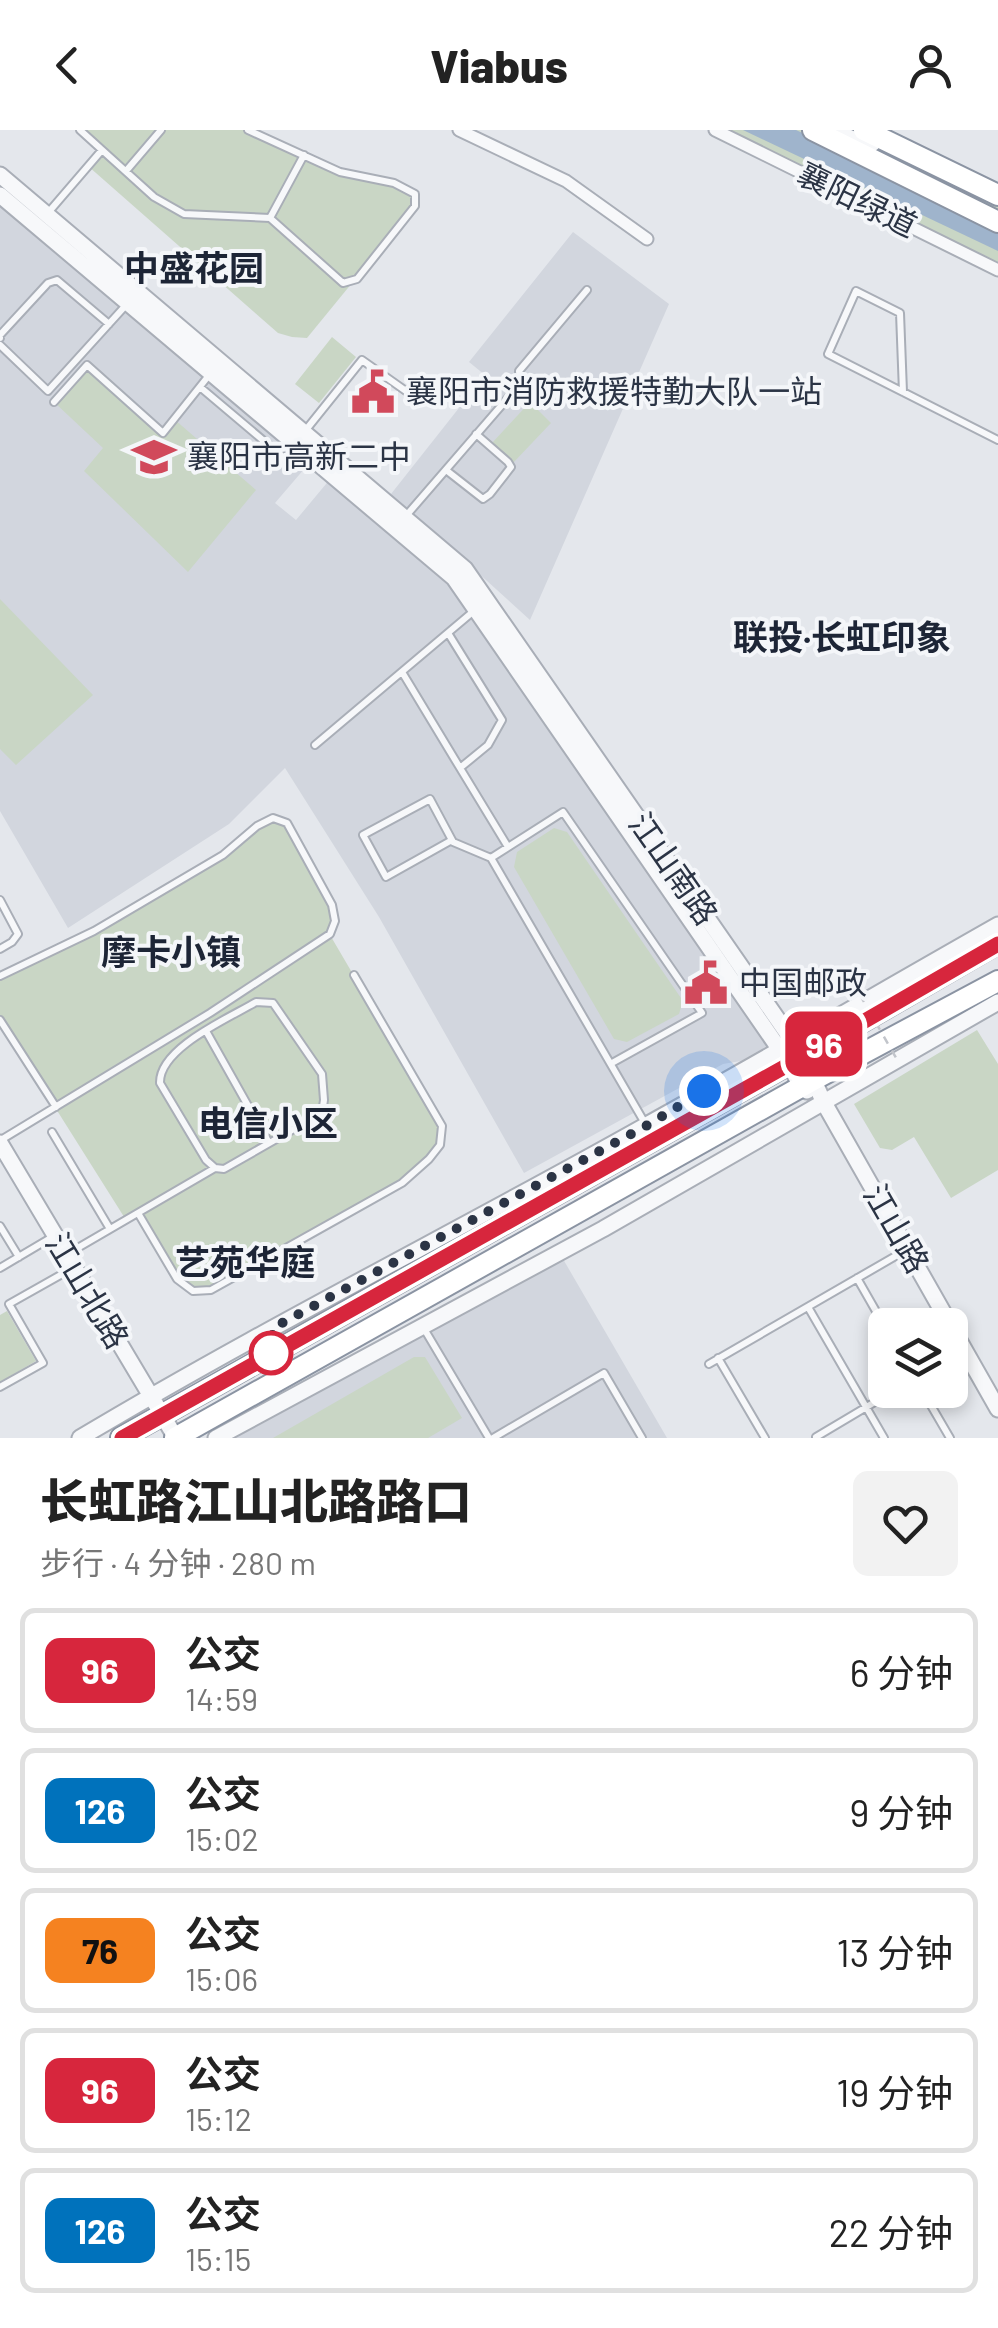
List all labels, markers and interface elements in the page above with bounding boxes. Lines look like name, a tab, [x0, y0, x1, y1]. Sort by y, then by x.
icon: back	[40, 38, 95, 93]
text: Viabus	[430, 38, 568, 92]
icon: person	[903, 38, 958, 93]
street label: 襄阳绿道	[792, 153, 924, 243]
district label: 中盛花园	[124, 246, 264, 288]
public building icon: 襄阳市消防救援特勤大队一站	[349, 368, 397, 416]
place label: 襄阳市消防救援特勤大队一站	[406, 371, 822, 409]
school or university icon: 襄阳市高新二中	[130, 433, 178, 481]
place label: 襄阳市高新二中	[187, 436, 411, 474]
district label: 联投·长虹印象	[733, 615, 951, 657]
street label: 江山南路	[622, 805, 727, 931]
district label: 摩卡小镇	[101, 930, 241, 972]
public building icon: 中国邮政	[682, 959, 730, 1007]
place label: 中国邮政	[739, 962, 867, 1000]
line badge: 96	[779, 1012, 869, 1076]
text: 96	[805, 1023, 843, 1065]
your location	[679, 1066, 729, 1116]
district label: 电信小区	[198, 1101, 338, 1143]
street label: 江山路	[857, 1177, 938, 1279]
street label: 江山北路	[39, 1225, 138, 1355]
district label: 艺苑华庭	[175, 1240, 315, 1282]
map controls	[868, 1308, 968, 1408]
button: layers	[868, 1308, 968, 1408]
unlabelled marker	[250, 1332, 292, 1374]
text: 长虹路江山北路路口	[40, 1471, 472, 1529]
button: heart	[853, 1471, 958, 1576]
text: 步行 · 4 分钟 · 280 m	[40, 1543, 316, 1581]
text: 公交	[185, 1630, 261, 1676]
text: 96	[81, 1649, 119, 1691]
text: 6 分钟	[850, 1649, 953, 1695]
text: 14:59	[185, 1679, 258, 1717]
text: 公交	[185, 1770, 261, 1816]
text: 126	[75, 1789, 125, 1831]
text: 9 分钟	[850, 1789, 953, 1835]
text: 15:02	[185, 1819, 259, 1857]
text: 公交	[185, 1910, 261, 1956]
text: 76	[82, 1929, 118, 1971]
text: 13 分钟	[837, 1929, 953, 1975]
text: 15:06	[185, 1959, 258, 1997]
text: 公交	[185, 2050, 261, 2096]
text: 96	[81, 2069, 119, 2111]
text: 19 分钟	[836, 2069, 953, 2115]
text: 15:12	[185, 2099, 252, 2137]
text: 公交	[185, 2190, 261, 2236]
text: 126	[75, 2209, 125, 2251]
text: 22 分钟	[829, 2209, 953, 2255]
text: 15:15	[185, 2239, 251, 2277]

